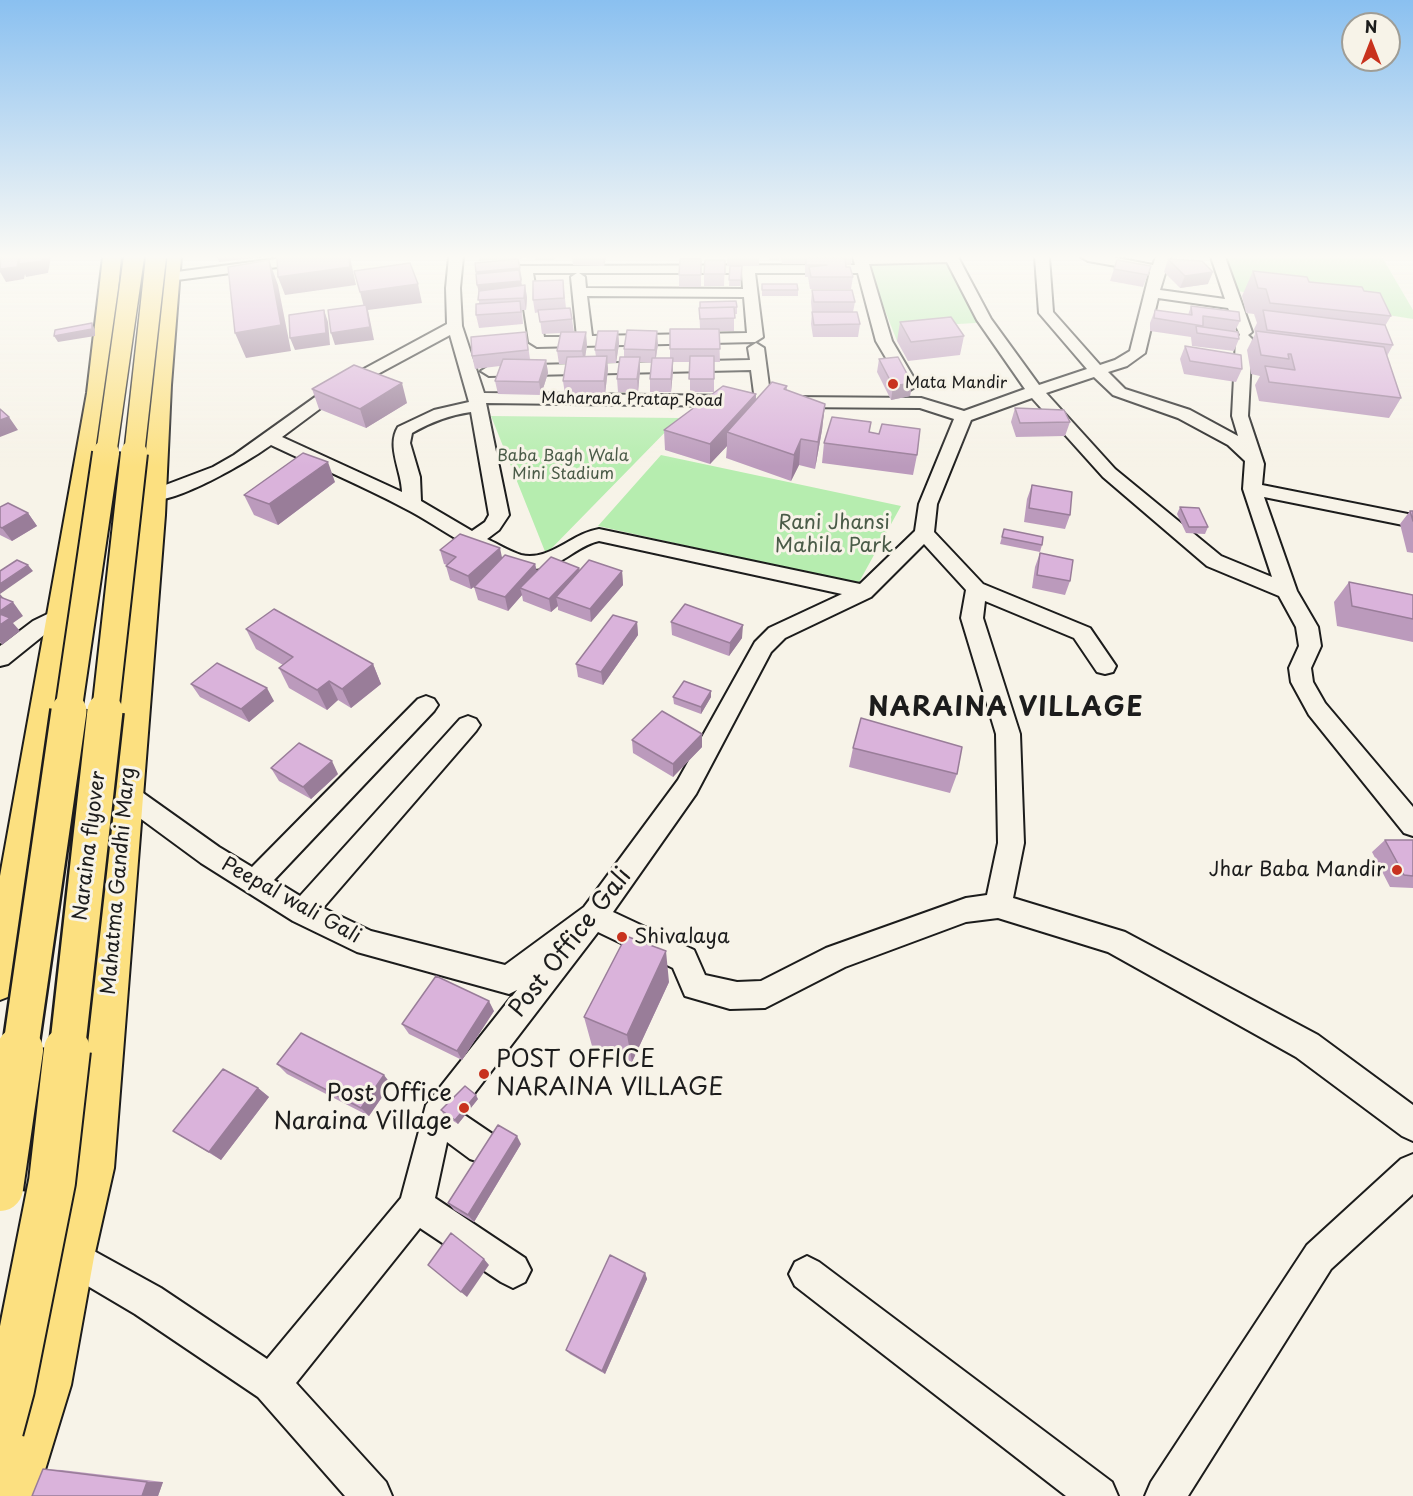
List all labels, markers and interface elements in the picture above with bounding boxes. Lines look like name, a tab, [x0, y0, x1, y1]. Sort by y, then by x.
north arrow	[1341, 12, 1401, 72]
text: N	[1365, 14, 1377, 38]
place label: Mata Mandir	[905, 374, 1007, 394]
marker: Mata Mandir	[886, 377, 900, 391]
street label: Maharana Pratap Road	[541, 389, 723, 411]
park label: Baba Bagh Wala Mini Stadium	[497, 447, 629, 485]
park label: Rani Jhansi Mahila Park	[775, 511, 893, 558]
district label: NARAINA VILLAGE	[870, 693, 1142, 725]
street label: Mahatma Gandhi Marg	[97, 766, 141, 996]
street label: Naraina flyover	[69, 770, 111, 922]
street label: Peepal wali Gali	[217, 853, 365, 949]
place label: Jhar Baba Mandir	[1209, 858, 1385, 882]
street label: Post Office Gali	[504, 863, 638, 1023]
marker: Jhar Baba Mandir	[1390, 863, 1404, 877]
place label: Shivalaya	[634, 925, 730, 949]
marker: Shivalaya	[615, 930, 629, 944]
place label: POST OFFICE NARAINA VILLAGE	[496, 1046, 724, 1102]
marker: POST OFFICE NARAINA VILLAGE	[477, 1067, 491, 1081]
place label: Post Office Naraina Village	[273, 1080, 452, 1136]
marker: Post Office Naraina Village	[457, 1101, 471, 1115]

